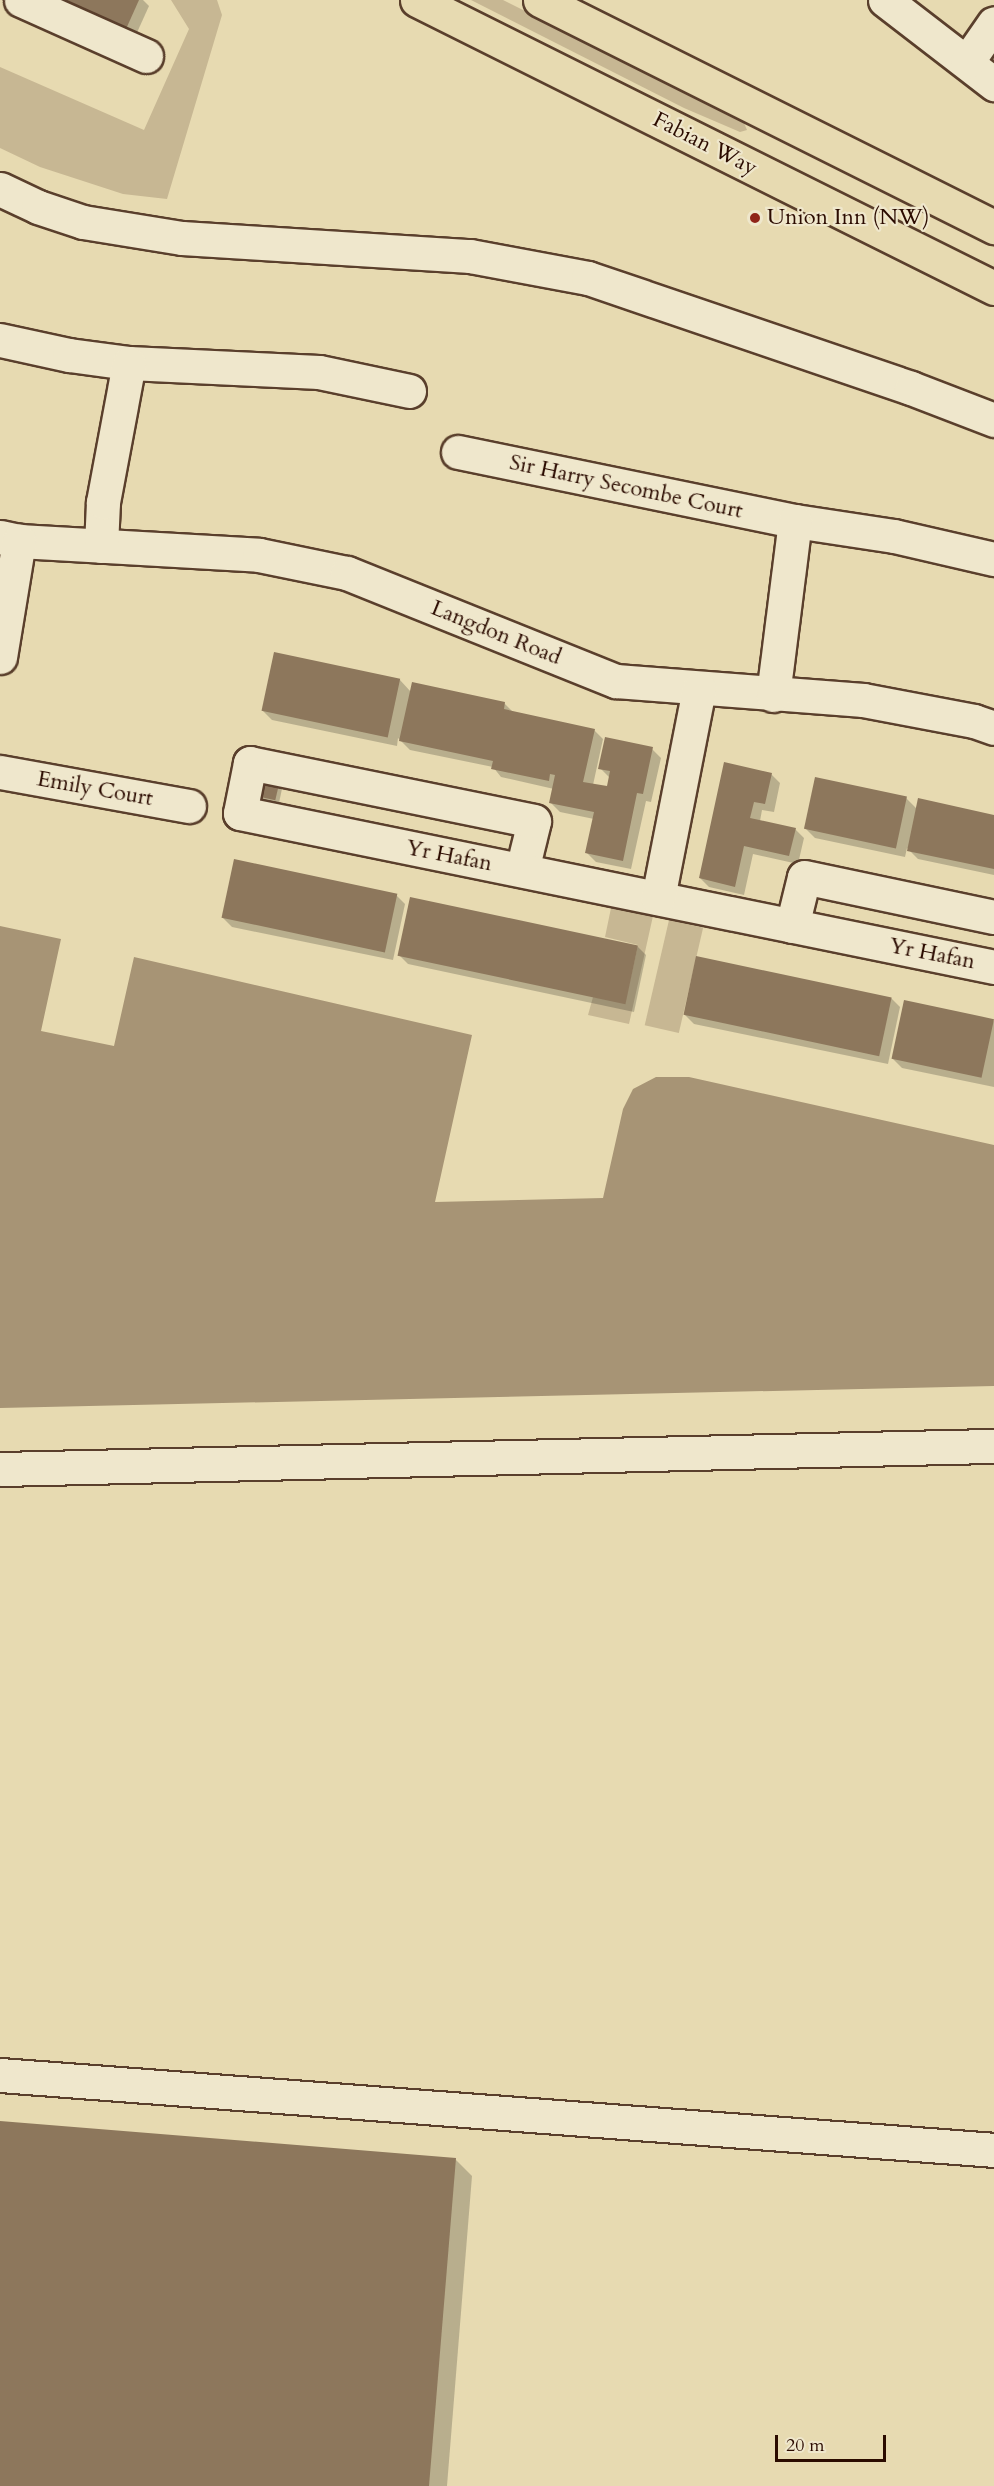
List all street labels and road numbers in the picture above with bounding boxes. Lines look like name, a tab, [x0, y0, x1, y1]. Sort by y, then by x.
street label: Fabian Way	[648, 107, 762, 181]
street label: Sir Harry Secombe Court	[507, 449, 745, 525]
street label: Langdon Road	[427, 595, 565, 671]
street label: Emily Court	[35, 766, 155, 812]
street label: Yr Hafan	[404, 835, 494, 877]
street label: Yr Hafan	[887, 933, 977, 975]

